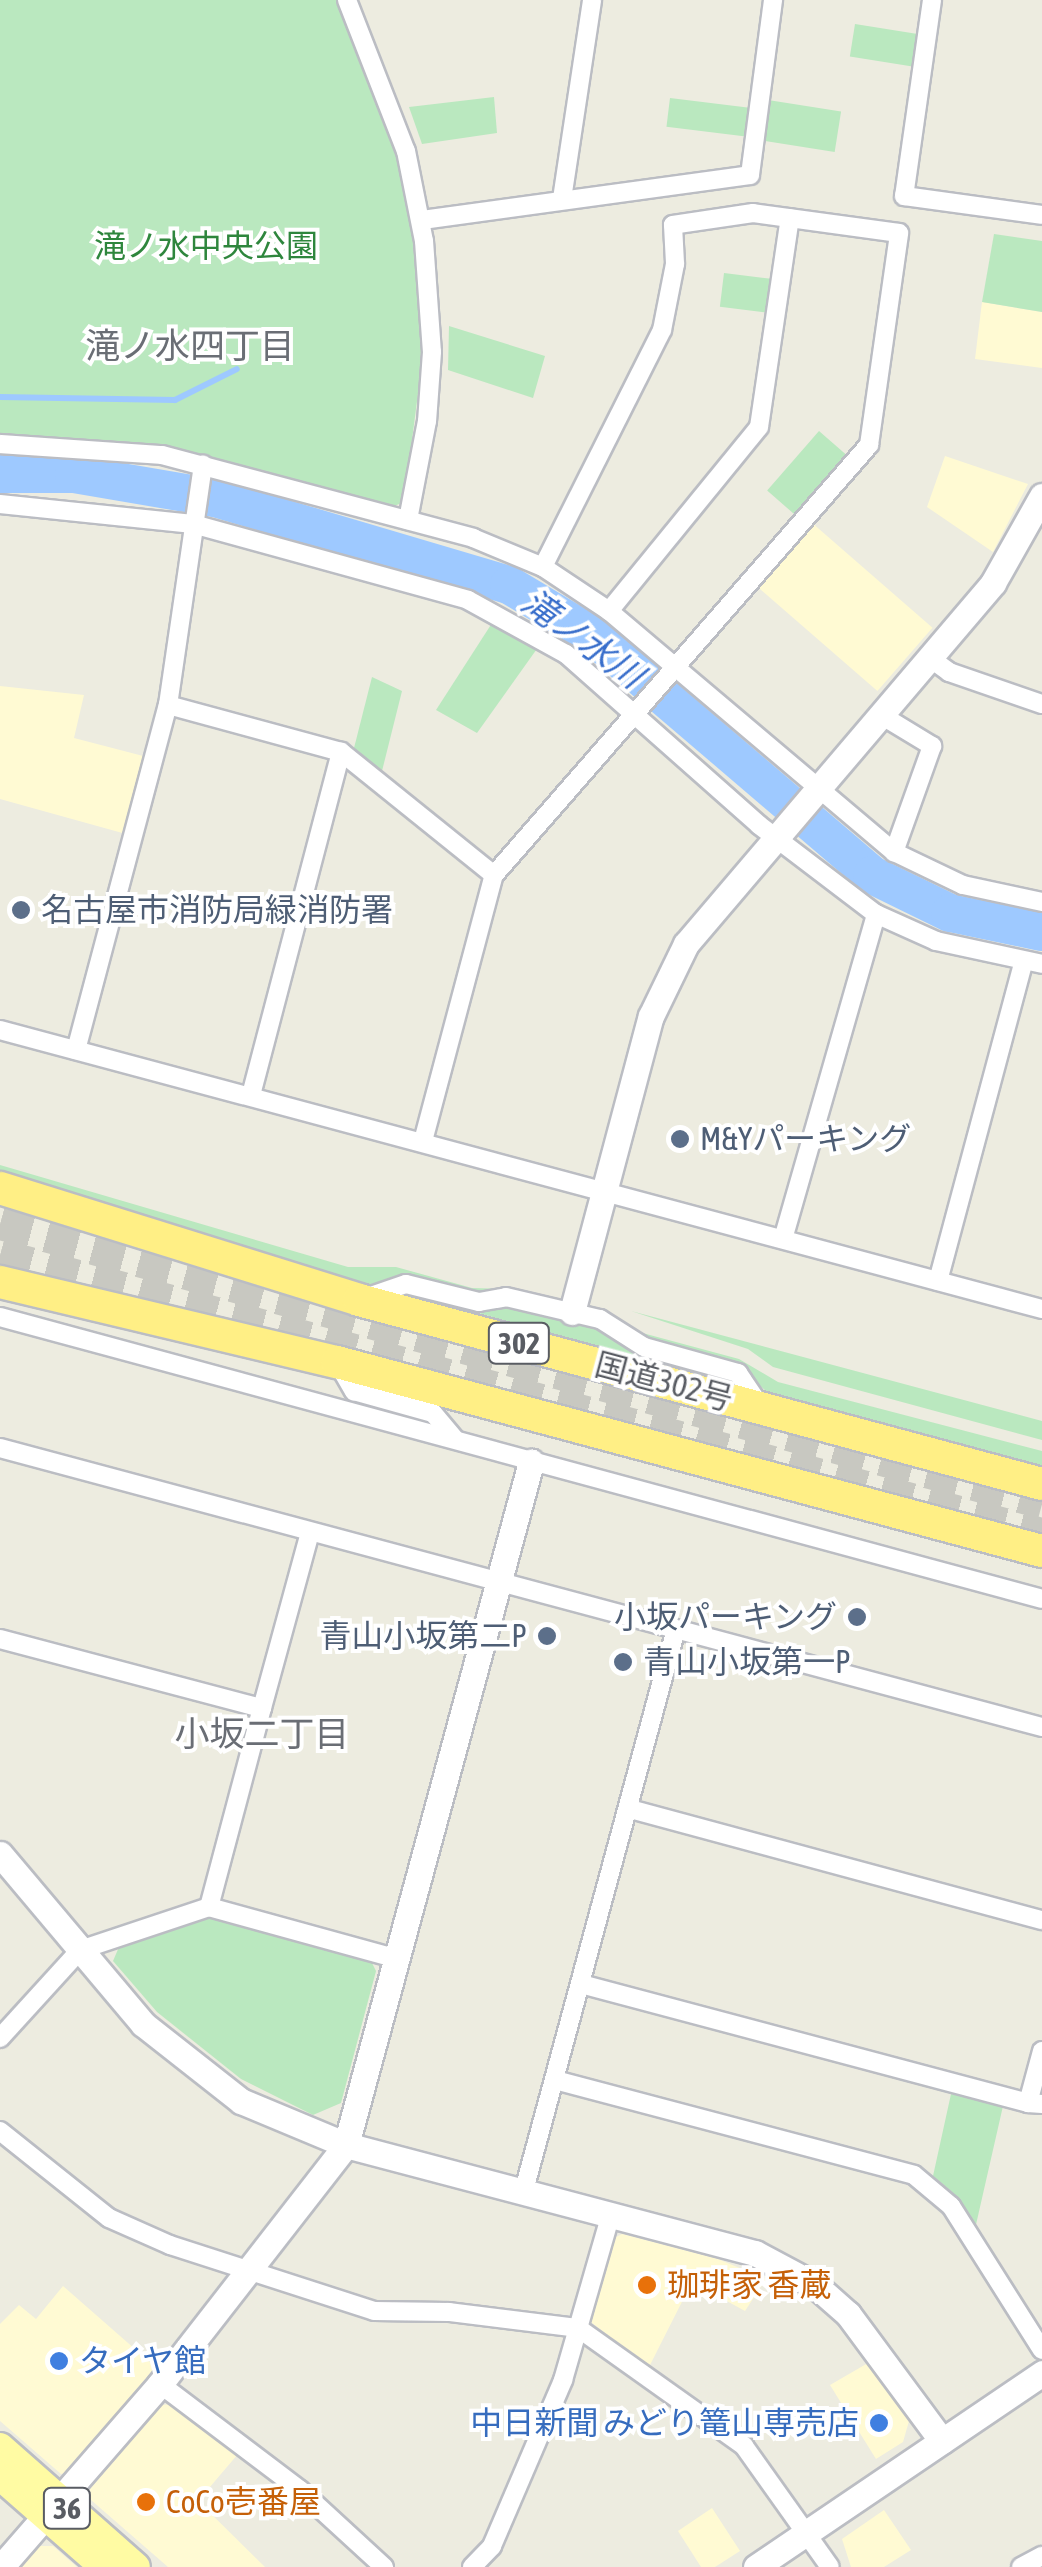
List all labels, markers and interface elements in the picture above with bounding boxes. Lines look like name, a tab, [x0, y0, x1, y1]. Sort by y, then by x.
park label: 滝ノ水中央公園	[94, 227, 318, 265]
district label: 滝ノ水四丁目	[85, 324, 295, 366]
water label: 滝ノ水川	[514, 580, 652, 696]
place label: 名古屋市消防局緑消防署	[41, 891, 393, 929]
marker: 名古屋市消防局緑消防署	[10, 899, 32, 921]
place label: M&Yパーキング	[700, 1120, 912, 1158]
marker: M&Yパーキング	[669, 1128, 691, 1150]
road number: 302	[486, 1318, 552, 1368]
street label: 国道302号	[591, 1345, 737, 1419]
place label: 小坂パーキング	[613, 1598, 837, 1636]
marker: 小坂パーキング	[846, 1606, 868, 1628]
place label: 青山小坂第二P	[319, 1617, 527, 1655]
marker: 青山小坂第二P	[536, 1625, 558, 1647]
place label: 青山小坂第一P	[643, 1643, 851, 1681]
marker: 青山小坂第一P	[612, 1651, 634, 1673]
district label: 小坂二丁目	[175, 1712, 349, 1754]
place label: 珈琲家 香蔵	[667, 2266, 831, 2304]
marker: 珈琲家 香蔵	[636, 2274, 658, 2296]
place label: タイヤ館	[79, 2342, 207, 2380]
marker: タイヤ館	[48, 2350, 70, 2372]
place label: 中日新聞 みどり篭山専売店	[471, 2404, 859, 2442]
marker: 中日新聞 みどり篭山専売店	[868, 2412, 890, 2434]
road number: 36	[42, 2483, 92, 2533]
place label: CoCo壱番屋	[166, 2483, 321, 2521]
marker: CoCo壱番屋	[135, 2491, 157, 2513]

